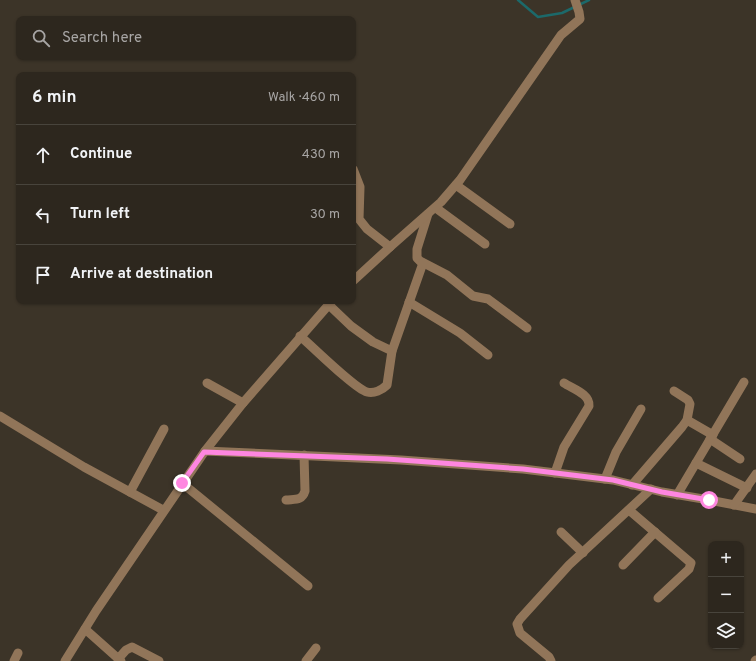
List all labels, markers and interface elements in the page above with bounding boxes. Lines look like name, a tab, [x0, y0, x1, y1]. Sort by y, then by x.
search box	[16, 16, 356, 60]
icon: search	[30, 27, 52, 49]
text: Search here	[62, 29, 142, 48]
text: 6 min	[32, 87, 76, 109]
text: Walk · 460 m	[268, 90, 340, 106]
icon: ahead	[32, 144, 54, 166]
text: Continue	[70, 145, 132, 164]
text: 430 m	[302, 147, 340, 163]
icon: left	[32, 204, 54, 226]
text: Turn left	[70, 205, 130, 224]
text: 30 m	[310, 207, 340, 223]
icon: arrive	[32, 264, 54, 286]
text: Arrive at destination	[70, 265, 213, 284]
route end	[173, 474, 191, 492]
route start	[700, 491, 718, 509]
map controls	[708, 541, 744, 649]
button: +	[708, 541, 744, 577]
button: −	[708, 577, 744, 613]
button: layers	[708, 613, 744, 649]

